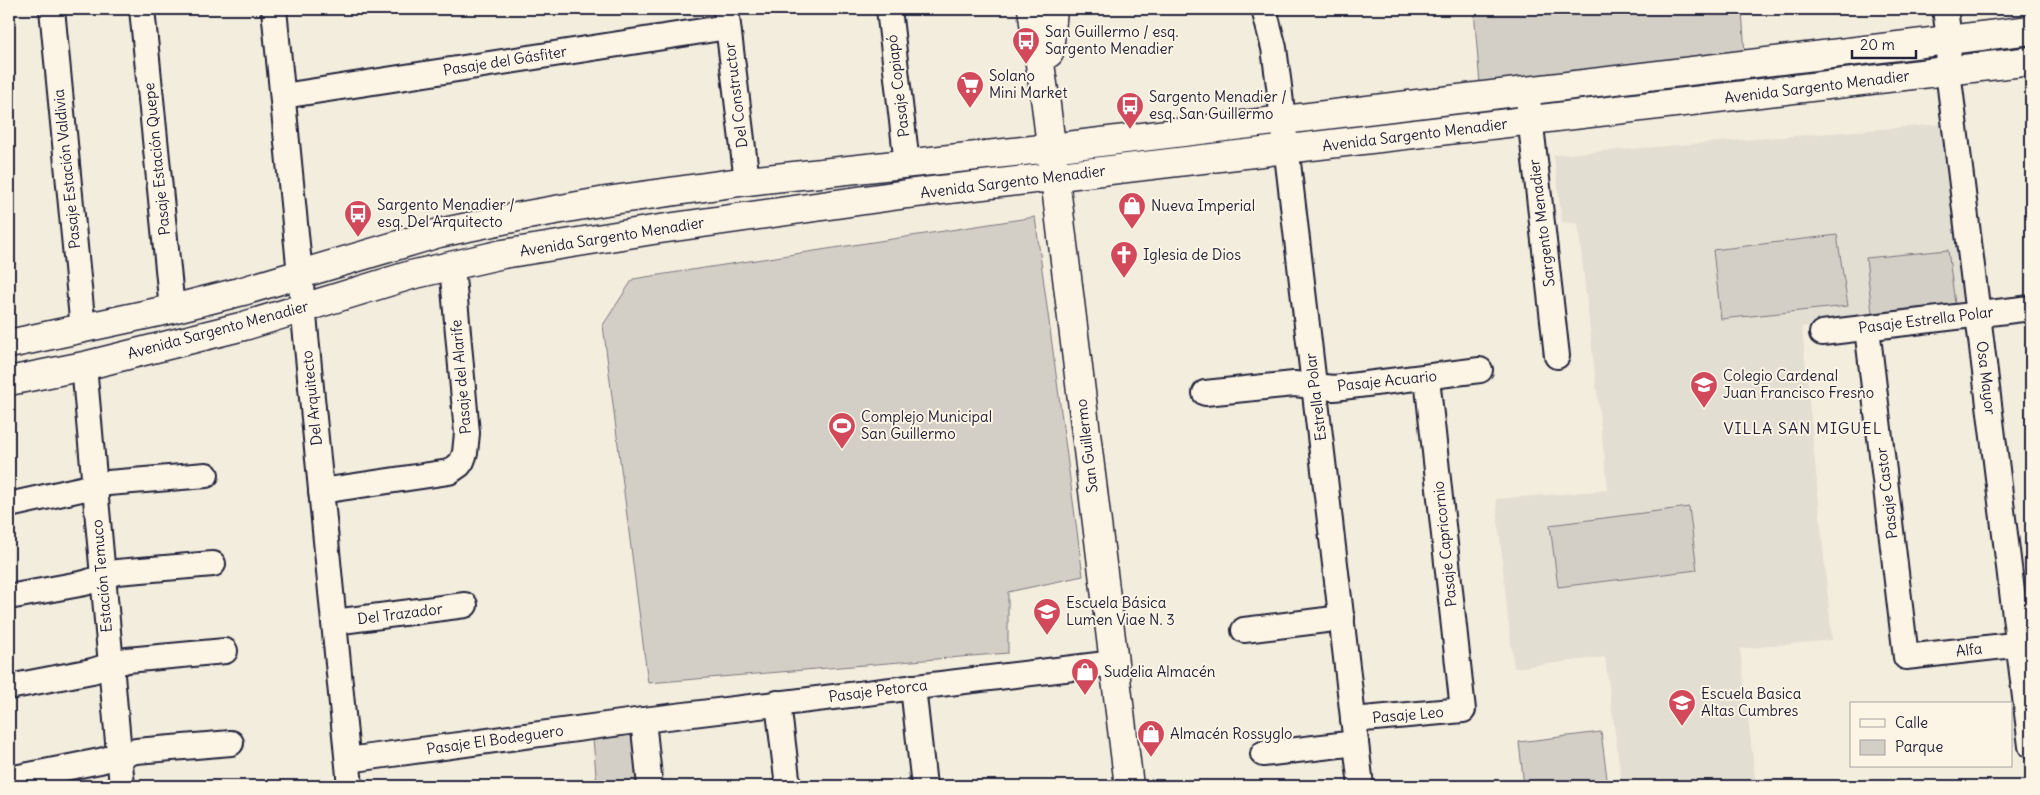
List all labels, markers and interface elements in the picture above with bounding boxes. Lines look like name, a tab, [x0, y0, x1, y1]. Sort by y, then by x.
place label: San Guillermo / esq. Sargento Menadier	[1045, 22, 1179, 58]
bus stop icon: San Guillermo / esq. Sargento Menadier	[1011, 26, 1041, 65]
scale bar	[1852, 28, 1916, 60]
street label: Pasaje Copiapó	[882, 34, 913, 138]
text: 20 m	[1860, 35, 1895, 54]
street label: Pasaje del Gásfiter	[442, 41, 568, 80]
street label: Del Constructor	[720, 41, 751, 149]
place label: Solano Mini Market	[989, 66, 1068, 102]
street label: Avenida Sargento Menadier	[1723, 66, 1911, 107]
supermarket icon: Solano Mini Market	[955, 70, 985, 109]
street label: Pasaje Estación Quepe	[139, 82, 174, 236]
place label: Sargento Menadier / esq. San Guillermo	[1149, 87, 1287, 123]
street label: Pasaje Estación Valdivia	[49, 88, 84, 250]
bus stop icon: Sargento Menadier / esq. San Guillermo	[1115, 91, 1145, 130]
street label: Avenida Sargento Menadier	[1321, 114, 1509, 155]
street label: Sargento Menadier	[1524, 158, 1559, 288]
street label: Avenida Sargento Menadier	[919, 161, 1107, 202]
shop icon: Nueva Imperial	[1117, 191, 1147, 230]
place label: Sargento Menadier / esq. Del Arquitecto	[377, 195, 515, 231]
place label: Nueva Imperial	[1151, 196, 1255, 215]
bus stop icon: Sargento Menadier / esq. Del Arquitecto	[343, 199, 373, 238]
street label: Avenida Sargento Menadier	[518, 213, 706, 260]
church icon: Iglesia de Dios	[1109, 240, 1139, 279]
place label: Iglesia de Dios	[1143, 245, 1241, 264]
street label: Avenida Sargento Menadier	[125, 296, 310, 363]
street label: Pasaje Estrella Polar	[1857, 302, 1995, 337]
street label: Pasaje del Alarife	[446, 319, 475, 435]
street label: Osa Mayor	[1973, 340, 2000, 416]
street label: Del Arquitecto	[297, 349, 326, 447]
street label: Estrella Polar	[1301, 352, 1330, 442]
street label: Pasaje Acuario	[1336, 366, 1438, 395]
place label: Colegio Cardenal Juan Francisco Fresno	[1723, 366, 1874, 402]
school or university icon: Colegio Cardenal Juan Francisco Fresno	[1689, 370, 1719, 409]
street label: San Guillermo	[1071, 398, 1102, 494]
place label: Complejo Municipal San Guillermo	[861, 407, 992, 443]
sports icon: Complejo Municipal San Guillermo	[827, 411, 857, 450]
district label: VILLA SAN MIGUEL	[1724, 418, 1882, 438]
street label: Pasaje Castor	[1871, 446, 1902, 540]
street label: Pasaje Capricornio	[1428, 480, 1461, 608]
street label: Estación Temuco	[87, 519, 116, 633]
place label: Escuela Básica Lumen Viae N. 3	[1066, 593, 1175, 629]
school or university icon: Escuela Básica Lumen Viae N. 3	[1032, 597, 1062, 636]
street label: Del Trazador	[356, 599, 444, 628]
street label: Alfa	[1955, 638, 1984, 661]
shop icon: Sudelia Almacén	[1070, 657, 1100, 696]
place label: Sudelia Almacén	[1104, 662, 1216, 681]
street label: Pasaje Petorca	[827, 675, 929, 706]
place label: Escuela Basica Altas Cumbres	[1701, 684, 1802, 720]
school or university icon: Escuela Basica Altas Cumbres	[1667, 688, 1697, 727]
street label: Pasaje Leo	[1371, 702, 1445, 727]
legend	[1850, 702, 2012, 768]
text: Calle	[1895, 713, 1928, 732]
shop icon: Almacén Rossyglo	[1136, 719, 1166, 758]
street label: Pasaje El Bodeguero	[425, 720, 565, 759]
place label: Almacén Rossyglo	[1170, 724, 1293, 743]
text: Parque	[1895, 737, 1943, 756]

